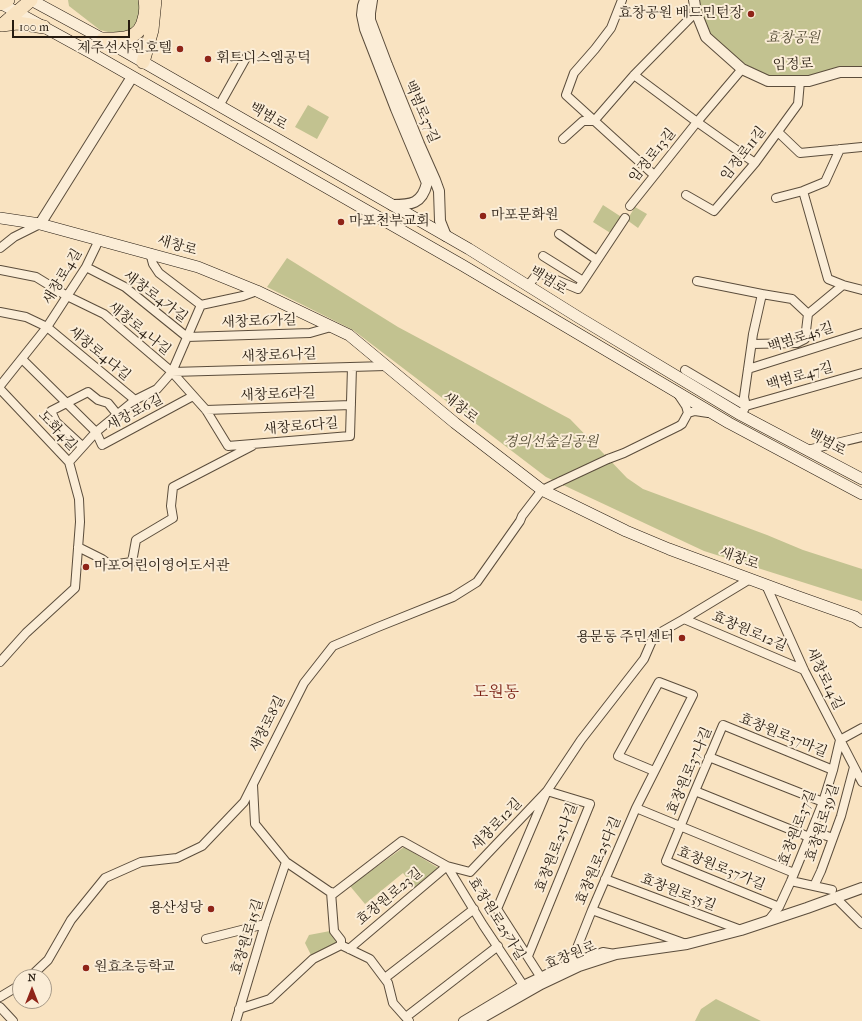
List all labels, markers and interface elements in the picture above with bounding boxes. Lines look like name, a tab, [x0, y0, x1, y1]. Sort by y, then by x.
place label: 효창공원 배드민턴장	[618, 6, 743, 22]
marker: 효창공원 배드민턴장	[746, 9, 756, 19]
scale bar	[14, 12, 132, 38]
text: 100 m	[19, 20, 49, 34]
park label: 효창공원	[766, 31, 820, 47]
place label: 제주선샤인호텔	[77, 41, 172, 57]
marker: 제주선샤인호텔	[175, 44, 185, 54]
place label: 휘트니스엠공덕	[216, 51, 311, 67]
marker: 휘트니스엠공덕	[203, 54, 213, 64]
street label: 임정로	[772, 56, 814, 74]
street label: 백범로37길	[400, 78, 442, 146]
street label: 백범로	[246, 100, 290, 134]
street label: 임정로11길	[718, 124, 770, 184]
street label: 임정로13길	[626, 126, 680, 186]
place label: 마포문화원	[491, 208, 559, 224]
marker: 마포문화원	[478, 211, 488, 221]
place label: 마포천부교회	[349, 214, 430, 230]
marker: 마포천부교회	[336, 217, 346, 227]
street label: 새창로	[155, 232, 199, 260]
street label: 새창로4길	[40, 246, 86, 308]
street label: 백범로	[526, 263, 570, 299]
street label: 새창로4가길	[120, 267, 190, 327]
street label: 새창로4나길	[104, 299, 174, 359]
street label: 새창로6가길	[221, 312, 297, 332]
street label: 백범로45길	[766, 319, 836, 357]
street label: 새창로4다길	[65, 323, 133, 385]
street label: 새창로6나길	[241, 346, 317, 366]
street label: 백범로47길	[765, 359, 835, 395]
street label: 새창로6라길	[240, 385, 316, 405]
street label: 새창로	[439, 389, 481, 427]
street label: 새창로6길	[104, 391, 166, 435]
street label: 도화4길	[34, 407, 80, 455]
street label: 새창로6다길	[263, 415, 339, 439]
street label: 백범로	[805, 426, 849, 460]
park label: 경의선숲길공원	[504, 435, 598, 451]
street label: 새창로	[717, 544, 761, 574]
place label: 마포어린이영어도서관	[94, 559, 229, 575]
marker: 마포어린이영어도서관	[81, 562, 91, 572]
street label: 효창원로12길	[709, 609, 789, 655]
place label: 용문동 주민센터	[576, 630, 674, 646]
marker: 용문동 주민센터	[677, 633, 687, 643]
street label: 새창로14길	[802, 645, 846, 713]
district label: 도원동	[473, 683, 519, 703]
street label: 새창로8길	[247, 693, 289, 755]
street label: 효창원로37마길	[736, 711, 830, 761]
street label: 효창원로37나길	[664, 725, 716, 817]
street label: 효창원로39길	[803, 782, 843, 864]
street label: 효창원로37길	[776, 788, 820, 868]
street label: 새창로12길	[468, 795, 526, 855]
street label: 효창원로25나길	[532, 801, 582, 895]
street label: 효창원로25다길	[573, 814, 625, 908]
street label: 효창원로37가길	[674, 844, 768, 894]
street label: 효창원로23길	[354, 865, 426, 929]
street label: 효창원로35길	[638, 871, 718, 915]
street label: 효창원로25가길	[464, 875, 528, 963]
street label: 효창원로15길	[228, 897, 268, 977]
place label: 용산성당	[149, 901, 203, 917]
marker: 용산성당	[206, 904, 216, 914]
street label: 효창원로	[543, 938, 599, 974]
place label: 원효초등학교	[94, 960, 175, 976]
marker: 원효초등학교	[81, 963, 91, 973]
north arrow	[12, 969, 52, 1009]
text: N	[28, 971, 36, 984]

